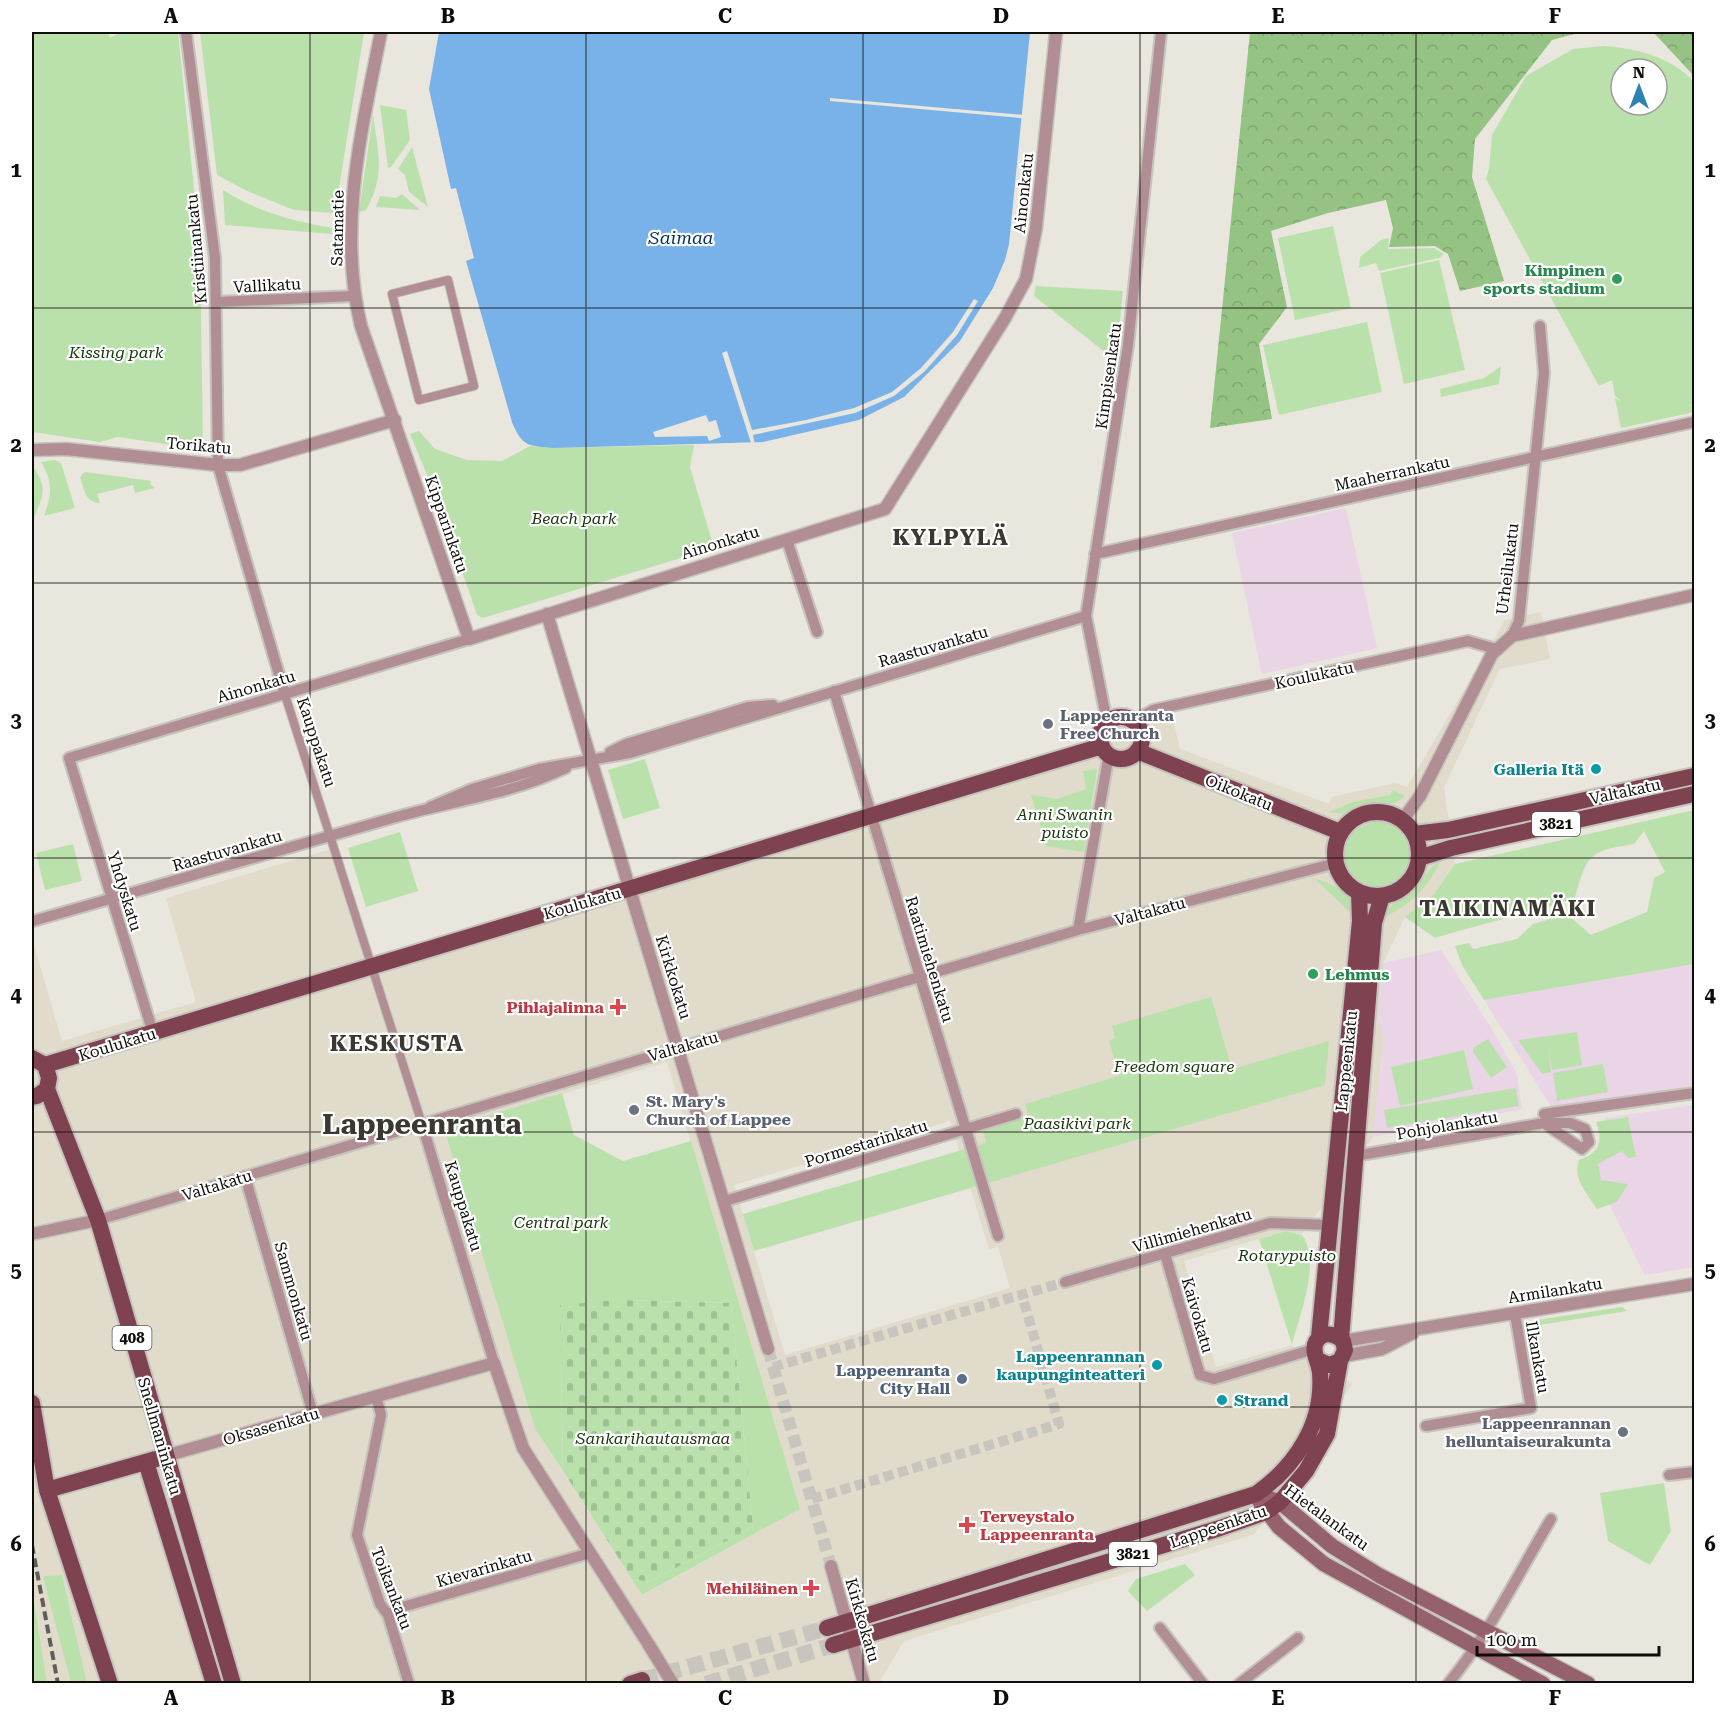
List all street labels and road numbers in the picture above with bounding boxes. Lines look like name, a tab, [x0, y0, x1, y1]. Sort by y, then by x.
street label: Ainonkatu	[1010, 152, 1037, 234]
street label: Satamatie	[327, 190, 348, 266]
street label: Kristiinankatu	[182, 193, 211, 305]
street label: Vallikatu	[233, 274, 301, 297]
street label: Kimpisenkatu	[1092, 322, 1125, 431]
street label: Torikatu	[166, 433, 232, 458]
street label: Maaherrankatu	[1333, 452, 1451, 495]
street label: Kipparinkatu	[421, 473, 472, 575]
street label: Ainonkatu	[679, 522, 761, 563]
street label: Urheilukatu	[1492, 522, 1523, 616]
street label: Raastuvankatu	[876, 622, 990, 671]
street label: Koulukatu	[1273, 658, 1355, 693]
street label: Ainonkatu	[215, 666, 297, 707]
street label: Kauppakatu	[293, 695, 340, 790]
street label: Oikokatu	[1202, 770, 1275, 815]
street label: Valtakatu	[1588, 775, 1662, 808]
road number: 3821	[1532, 812, 1580, 836]
street label: Raastuvankatu	[170, 826, 284, 875]
street label: Yhdyskatu	[103, 849, 146, 934]
street label: Koulukatu	[541, 883, 623, 924]
street label: Valtakatu	[1113, 893, 1188, 930]
street label: Raatimiehenkatu	[901, 894, 958, 1024]
street label: Kirkkokatu	[652, 933, 695, 1021]
street label: Lappeenkatu	[1332, 1010, 1361, 1112]
street label: Koulukatu	[76, 1024, 158, 1065]
street label: Valtakatu	[646, 1027, 721, 1066]
street label: Pohjolankatu	[1395, 1107, 1499, 1144]
street label: Pormestarinkatu	[802, 1116, 930, 1171]
street label: Kauppakatu	[441, 1159, 486, 1254]
street label: Valtakatu	[180, 1166, 255, 1205]
street label: Villimiehenkatu	[1130, 1204, 1254, 1257]
street label: Sammonkatu	[270, 1240, 317, 1343]
street label: Armilankatu	[1507, 1274, 1604, 1307]
street label: Kaivokatu	[1178, 1275, 1217, 1355]
street label: Ilkankatu	[1522, 1319, 1553, 1395]
road number: 408	[112, 1326, 152, 1350]
street label: Snellmaninkatu	[134, 1375, 185, 1497]
street label: Oksasenkatu	[221, 1404, 322, 1449]
street label: Hietalankatu	[1281, 1480, 1373, 1554]
street label: Lappeenkatu	[1167, 1501, 1269, 1552]
road number: 3821	[1109, 1542, 1157, 1566]
street label: Toikankatu	[367, 1544, 416, 1632]
street label: Kievarinkatu	[434, 1546, 534, 1591]
street label: Kirkkokatu	[841, 1576, 884, 1664]

